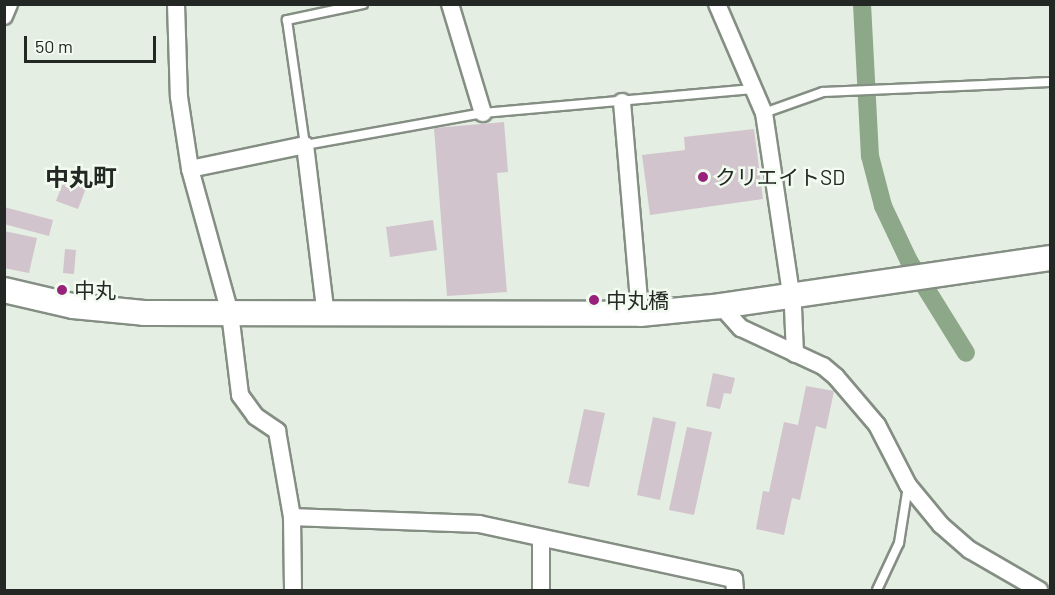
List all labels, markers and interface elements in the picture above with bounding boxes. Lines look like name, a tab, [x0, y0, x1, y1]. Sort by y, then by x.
scale bar	[27, 24, 159, 62]
text: 50 m	[35, 35, 73, 57]
district label: 中丸町	[45, 163, 117, 191]
place label: クリエイトSD	[715, 164, 845, 190]
marker: クリエイトSD	[696, 170, 710, 184]
place label: 中丸	[74, 277, 116, 303]
marker: 中丸	[55, 283, 69, 297]
place label: 中丸橋	[606, 287, 669, 313]
marker: 中丸橋	[587, 293, 601, 307]

